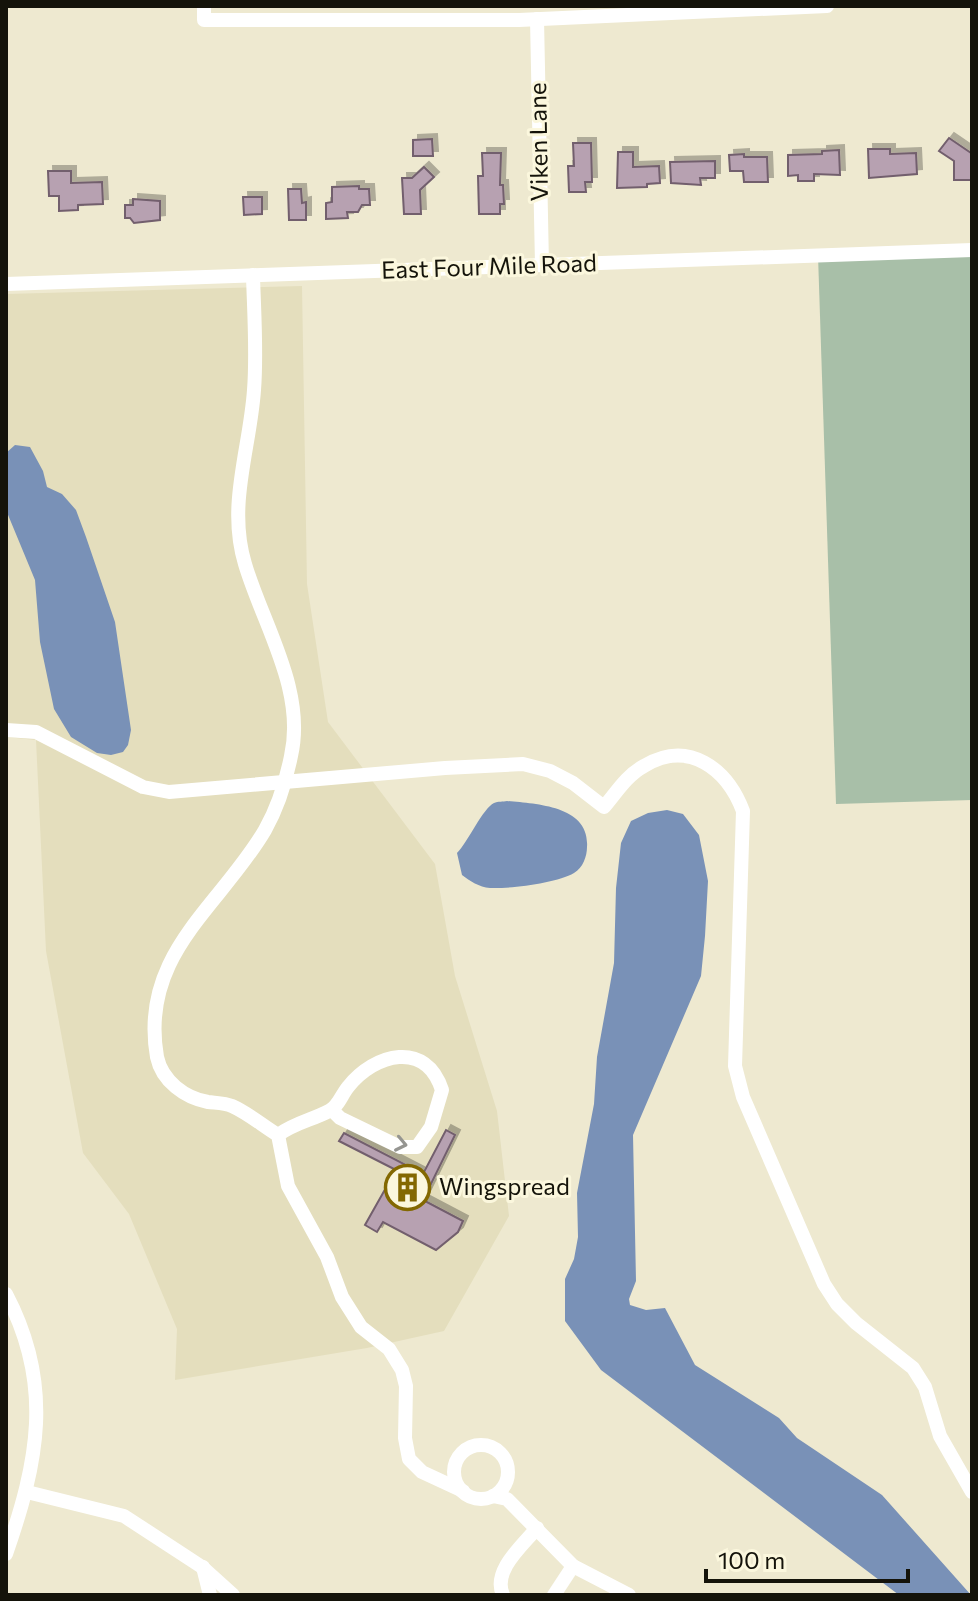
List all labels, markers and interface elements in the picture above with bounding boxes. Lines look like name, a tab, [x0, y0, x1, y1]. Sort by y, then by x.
street label: Viken Lane	[522, 82, 553, 202]
street label: East Four Mile Road	[381, 247, 597, 284]
one-way arrow	[394, 1135, 408, 1152]
building icon: Wingspread	[384, 1163, 432, 1211]
place label: Wingspread	[439, 1171, 570, 1200]
scale bar	[706, 1533, 908, 1583]
text: 100 m	[718, 1545, 785, 1574]

